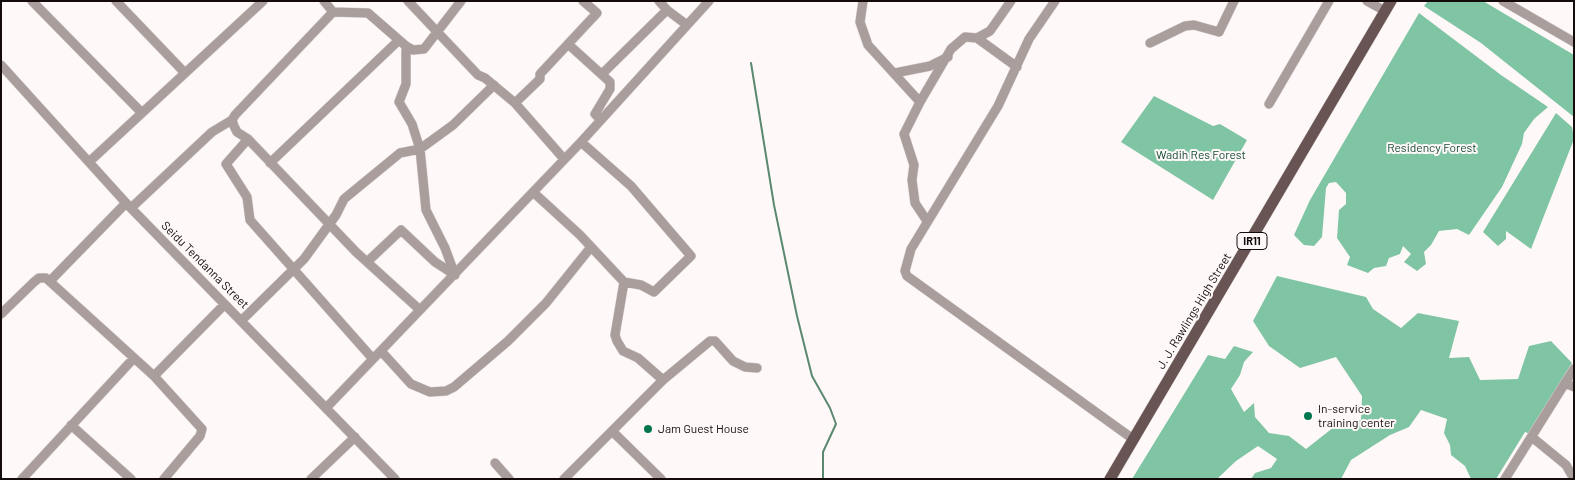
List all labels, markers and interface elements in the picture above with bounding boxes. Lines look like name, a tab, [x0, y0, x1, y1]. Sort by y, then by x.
park label: Residency Forest	[1387, 141, 1477, 155]
park label: Wadih Res Forest	[1156, 148, 1246, 162]
street label: Seidu Tendanna Street	[158, 218, 252, 312]
road number: IR11	[1237, 232, 1267, 250]
street label: J. J. Rawlings High Street	[1154, 250, 1234, 372]
place label: In-service training center	[1318, 402, 1395, 430]
marker: In-service training center	[1302, 410, 1314, 422]
place label: Jam Guest House	[658, 422, 749, 436]
marker: Jam Guest House	[642, 423, 654, 435]

